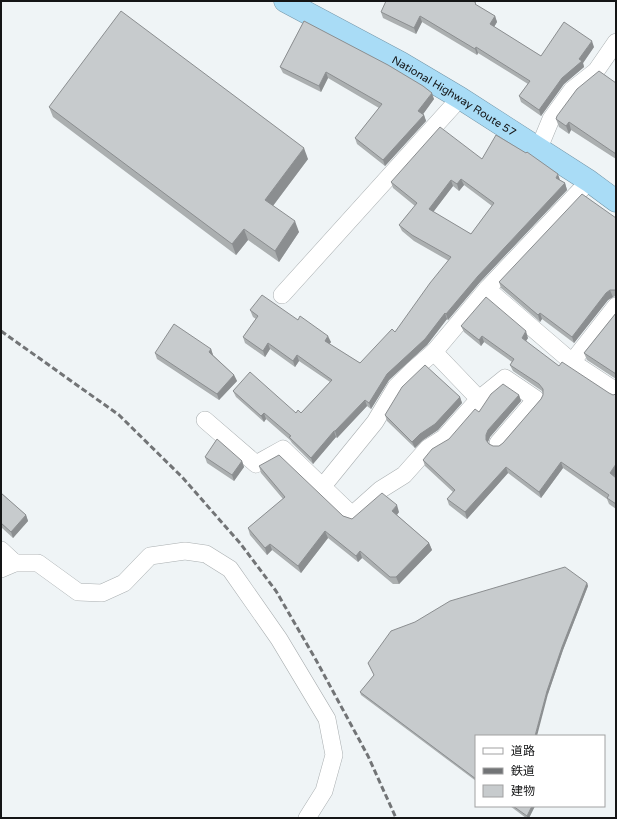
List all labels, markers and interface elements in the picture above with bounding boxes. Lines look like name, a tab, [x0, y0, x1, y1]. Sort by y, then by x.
street label: National Highway Route 57	[390, 53, 519, 139]
legend	[475, 735, 605, 807]
text: 道路	[511, 744, 535, 758]
text: 鉄道	[511, 764, 535, 778]
text: 建物	[511, 784, 535, 798]

